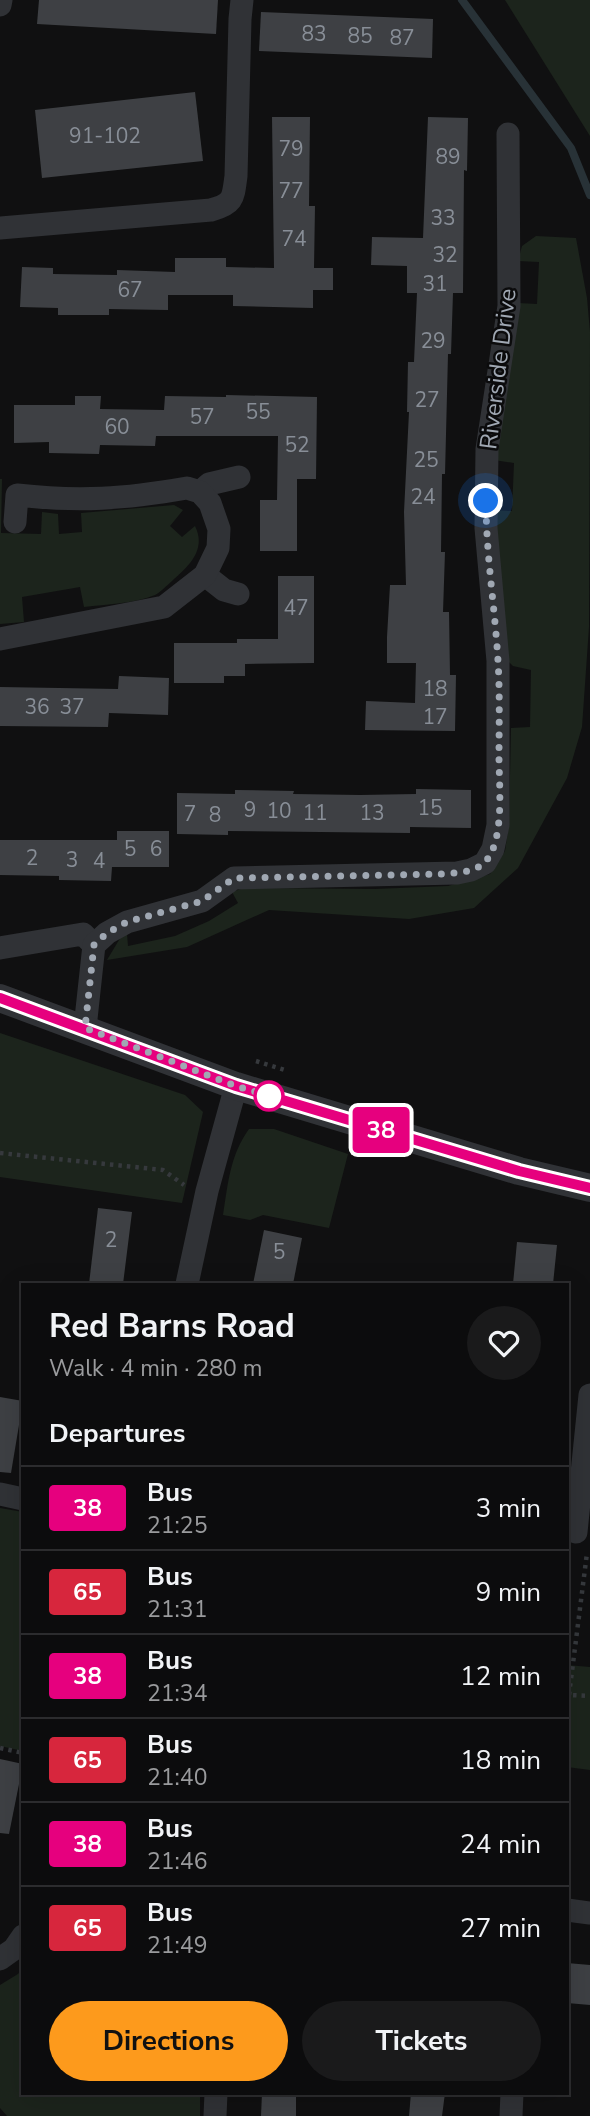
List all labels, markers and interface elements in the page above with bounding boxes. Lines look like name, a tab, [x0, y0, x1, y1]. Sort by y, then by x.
house number: 83	[301, 20, 327, 48]
house number: 85	[347, 22, 373, 50]
house number: 87	[389, 24, 415, 52]
house number: 91-102	[69, 122, 141, 150]
house number: 79	[278, 135, 304, 163]
house number: 89	[435, 143, 461, 171]
house number: 77	[278, 177, 304, 205]
house number: 33	[430, 204, 456, 232]
house number: 74	[281, 225, 307, 253]
house number: 32	[432, 241, 458, 269]
house number: 31	[422, 270, 448, 298]
house number: 67	[117, 276, 143, 304]
street label: Riverside Drive	[472, 287, 524, 451]
house number: 29	[420, 327, 446, 355]
house number: 27	[414, 386, 440, 414]
house number: 55	[245, 398, 271, 426]
house number: 57	[189, 403, 215, 431]
house number: 60	[104, 413, 130, 441]
house number: 52	[284, 431, 310, 459]
house number: 25	[413, 446, 439, 474]
house number: 24	[410, 483, 436, 511]
your location	[468, 483, 503, 518]
house number: 47	[283, 594, 309, 622]
house number: 18	[422, 675, 448, 703]
house number: 36	[24, 693, 50, 721]
house number: 37	[59, 693, 85, 721]
house number: 17	[422, 703, 448, 731]
house number: 15	[417, 794, 443, 822]
house number: 9	[244, 796, 256, 824]
house number: 10	[266, 797, 292, 825]
house number: 11	[302, 799, 328, 827]
house number: 13	[359, 799, 385, 827]
house number: 7	[184, 800, 196, 828]
house number: 8	[209, 801, 221, 829]
house number: 5	[124, 835, 136, 863]
house number: 6	[150, 835, 162, 863]
house number: 2	[26, 844, 38, 872]
house number: 3	[66, 846, 78, 874]
house number: 4	[93, 847, 105, 875]
unlabelled marker	[254, 1081, 284, 1111]
line badge: 38	[350, 1107, 412, 1153]
text: 38	[367, 1114, 395, 1146]
house number: 2	[105, 1226, 117, 1254]
house number: 5	[273, 1238, 285, 1266]
text: Red Barns Road	[49, 1304, 295, 1349]
button: heart	[467, 1306, 541, 1380]
text: Walk · 4 min · 280 m	[49, 1353, 262, 1384]
text: Departures	[49, 1416, 185, 1451]
text: Bus	[147, 1475, 193, 1510]
text: 3 min	[476, 1491, 541, 1526]
text: 38	[73, 1492, 102, 1524]
text: 21:25	[147, 1510, 207, 1541]
text: Bus	[147, 1559, 193, 1594]
text: 9 min	[476, 1575, 541, 1610]
text: 65	[73, 1576, 102, 1608]
text: 21:31	[147, 1594, 207, 1625]
text: Bus	[147, 1643, 193, 1678]
text: 12 min	[460, 1659, 541, 1694]
text: 38	[73, 1660, 102, 1692]
text: 21:34	[147, 1678, 207, 1709]
text: Bus	[147, 1727, 193, 1762]
text: 18 min	[460, 1743, 541, 1778]
text: 65	[73, 1744, 102, 1776]
text: 21:40	[147, 1762, 207, 1793]
text: Bus	[147, 1811, 193, 1846]
text: 24 min	[460, 1827, 541, 1862]
text: 38	[73, 1828, 102, 1860]
text: 21:46	[147, 1846, 207, 1877]
text: Bus	[147, 1895, 193, 1930]
text: 27 min	[460, 1911, 541, 1946]
text: 65	[73, 1912, 102, 1944]
text: 21:49	[147, 1930, 207, 1961]
button: Directions	[49, 2001, 288, 2081]
button: Tickets	[302, 2001, 541, 2081]

